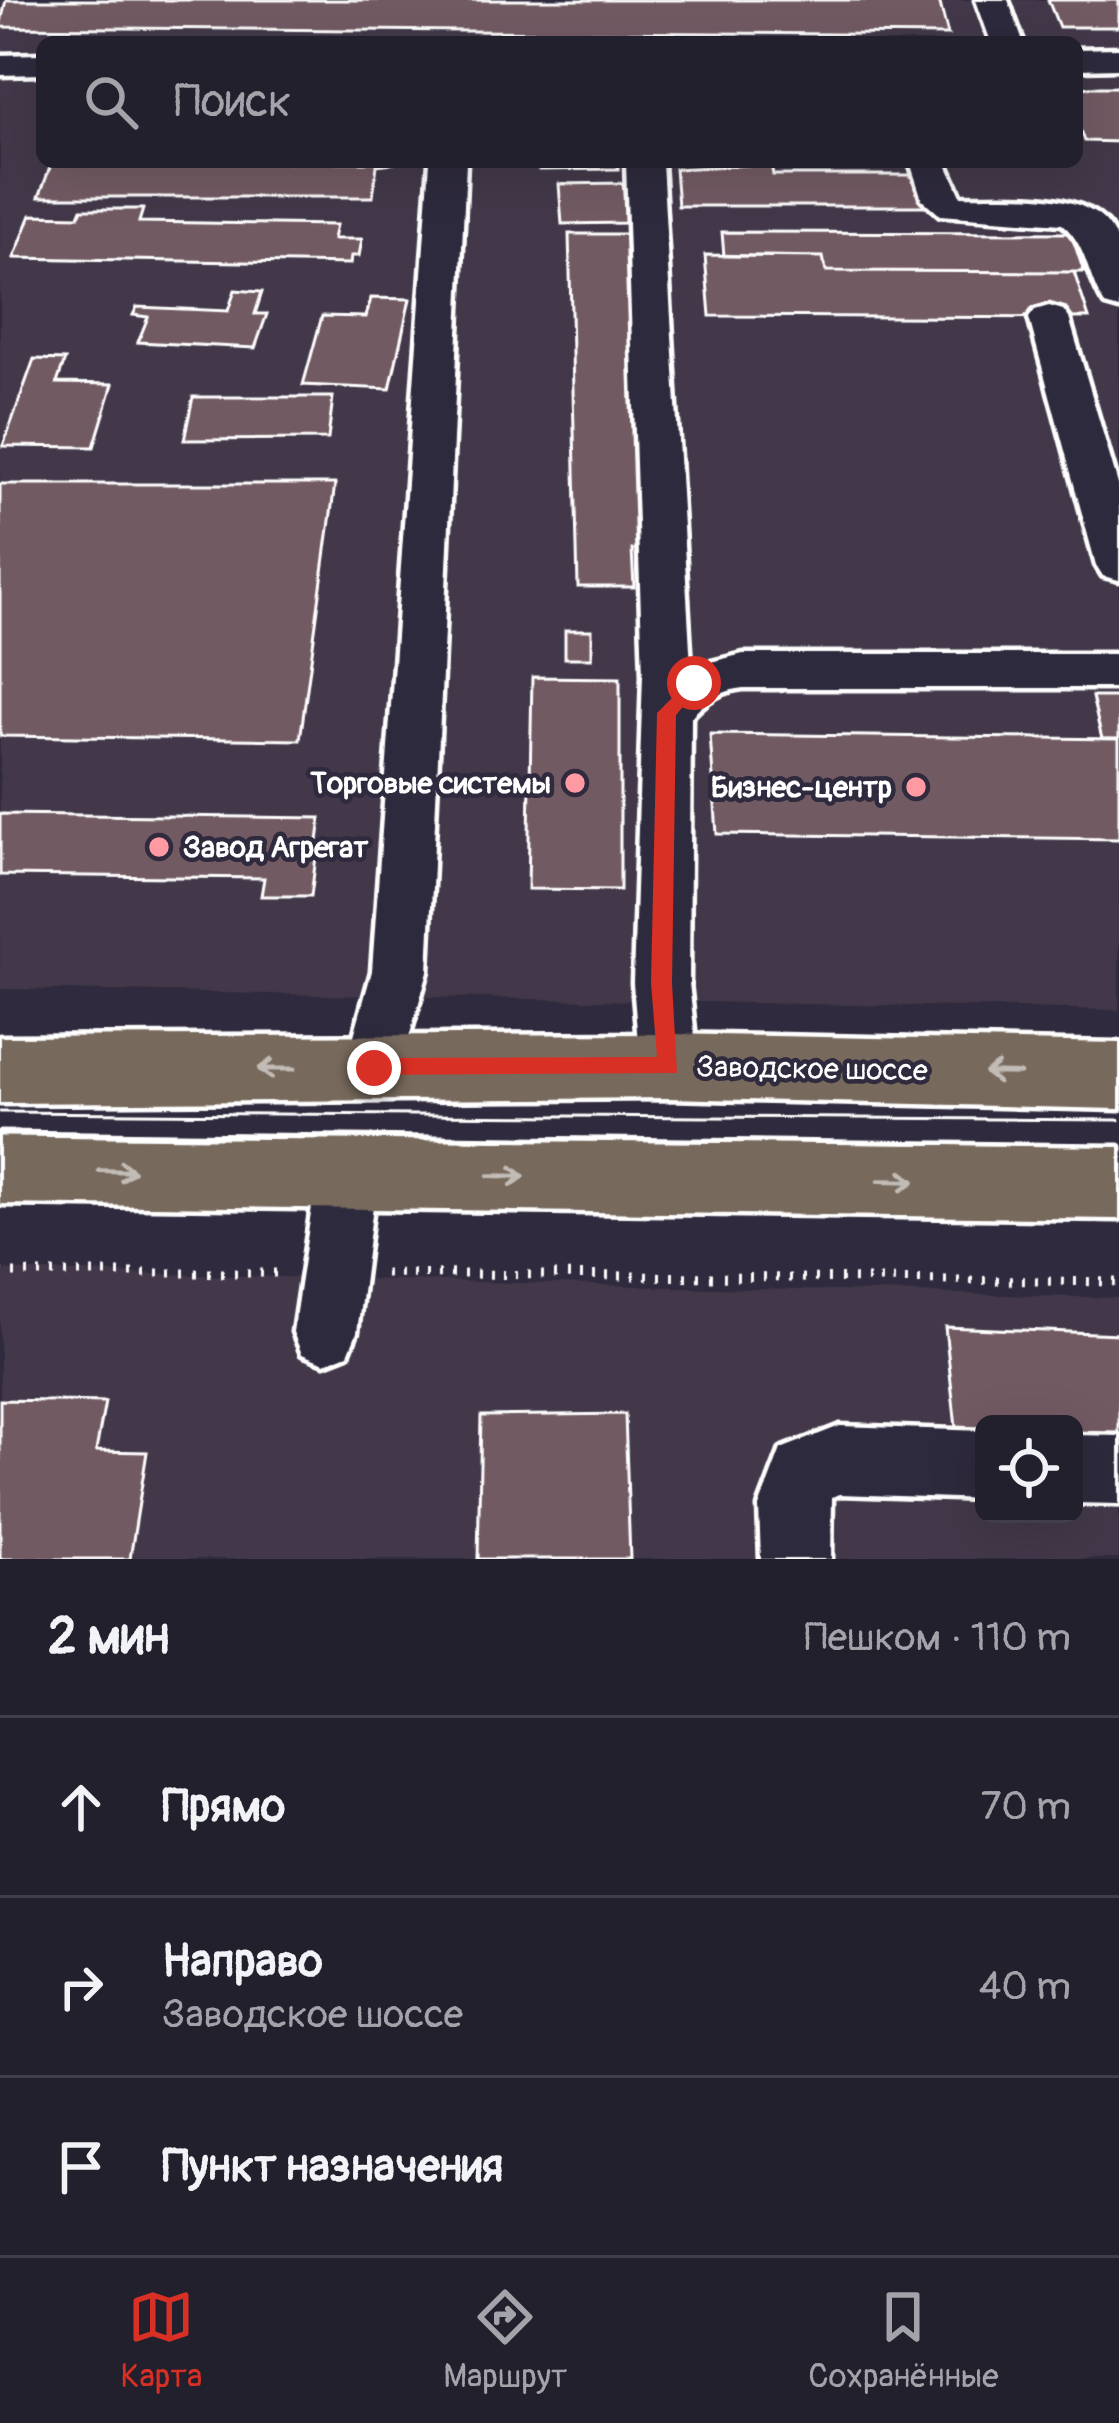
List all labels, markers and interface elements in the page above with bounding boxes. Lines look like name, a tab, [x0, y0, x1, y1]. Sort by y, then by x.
search box	[36, 36, 1083, 168]
icon: search	[78, 69, 144, 135]
text: Поиск	[174, 74, 291, 130]
route start	[667, 656, 721, 710]
place label: Торговые системы	[309, 765, 551, 802]
place label: Бизнес-центр	[711, 769, 892, 806]
marker: Торговые системы	[562, 770, 588, 796]
marker: Бизнес-центр	[903, 774, 929, 800]
place label: Завод Агрегат	[183, 829, 369, 866]
marker: Завод Агрегат	[146, 834, 172, 860]
route end	[347, 1041, 401, 1095]
street label: Заводское шоссе	[696, 1048, 928, 1090]
one-way arrow	[257, 1057, 296, 1080]
one-way arrow	[983, 1062, 1022, 1085]
one-way arrow	[97, 1160, 136, 1182]
one-way arrow	[487, 1164, 526, 1187]
one-way arrow	[877, 1169, 916, 1192]
map controls	[975, 1415, 1083, 1523]
button: locate	[975, 1415, 1083, 1523]
text: 2 мин	[48, 1605, 169, 1669]
text: Пешком · 110 m	[804, 1613, 1071, 1662]
icon: ahead	[48, 1774, 114, 1840]
text: Прямо	[162, 1779, 285, 1835]
text: 70 m	[981, 1782, 1071, 1831]
text: Направо	[162, 1934, 323, 1990]
icon: right	[48, 1954, 114, 2020]
text: 40 m	[979, 1962, 1071, 2011]
text: Заводское шоссе	[162, 1990, 463, 2039]
icon: arrive	[48, 2134, 114, 2200]
text: Пункт назначения	[162, 2139, 503, 2195]
tab: Карта	[120, 2284, 202, 2397]
tab: Маршрут	[443, 2284, 567, 2397]
tab: Сохранённые	[808, 2284, 999, 2397]

